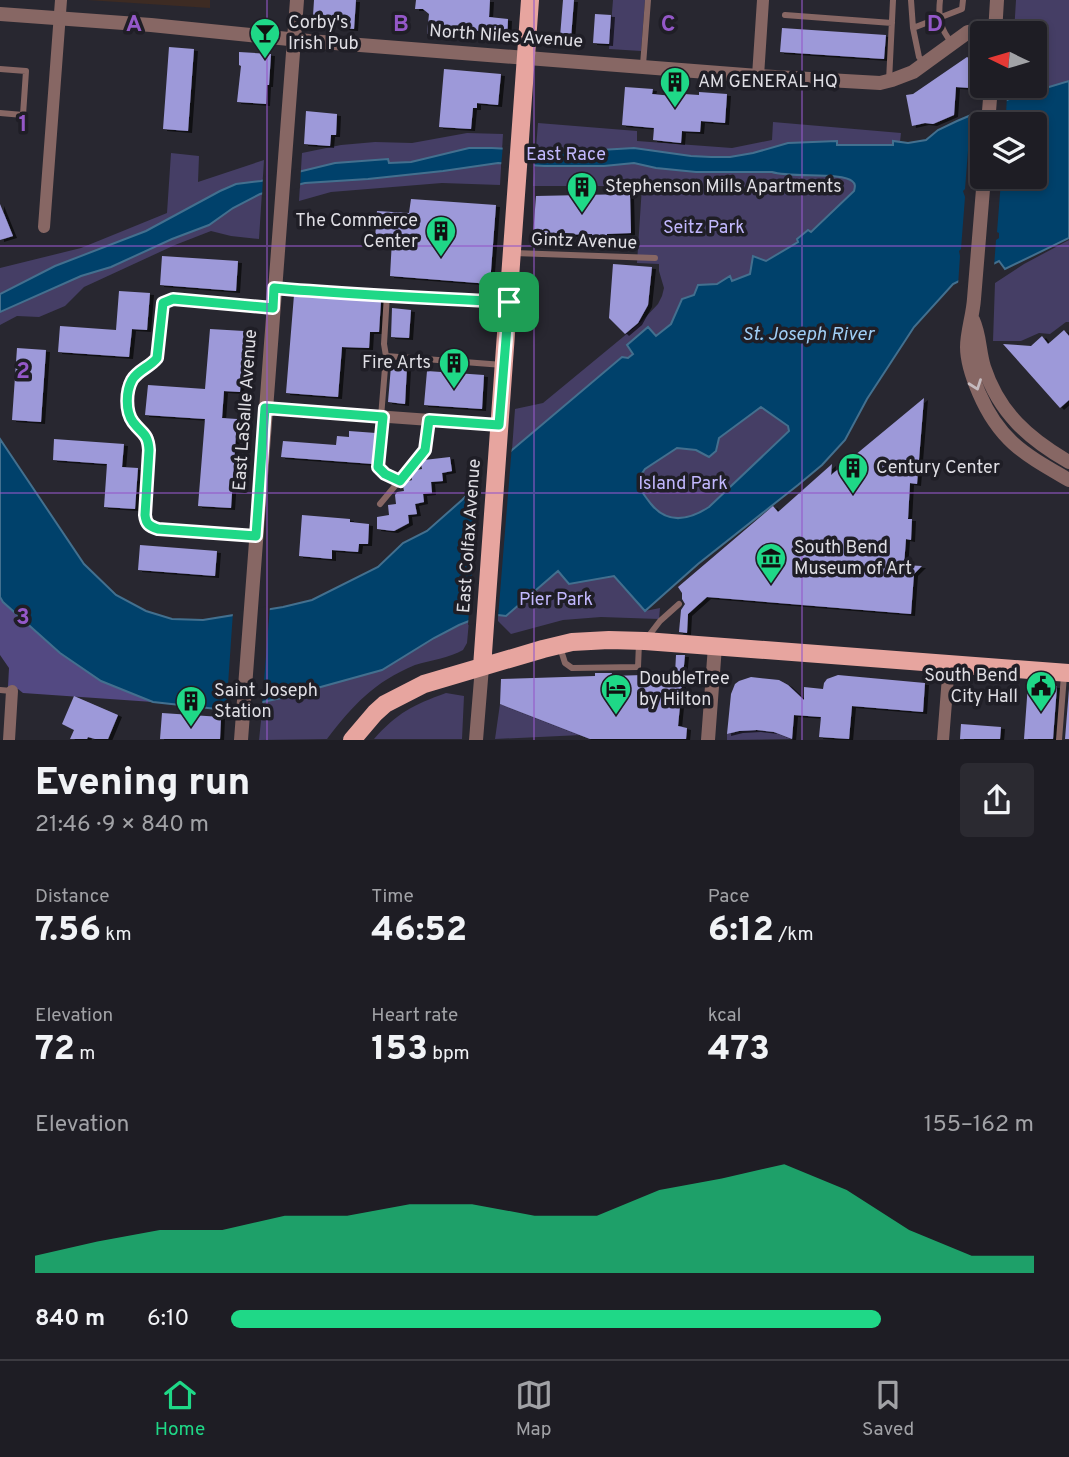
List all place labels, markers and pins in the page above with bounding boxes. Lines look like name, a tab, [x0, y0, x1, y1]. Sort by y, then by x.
place label: Corby's Irish Pub	[288, 12, 359, 56]
bar icon: Corby's Irish Pub	[248, 16, 282, 60]
building icon: AM GENERAL HQ	[658, 65, 692, 109]
place label: AM GENERAL HQ	[698, 71, 838, 94]
building icon: Stephenson Mills Apartments	[565, 170, 599, 214]
place label: Stephenson Mills Apartments	[605, 176, 842, 199]
place label: The Commerce Center	[295, 210, 418, 254]
building icon: The Commerce Center	[424, 214, 458, 258]
pin	[479, 272, 539, 332]
building icon: Fire Arts	[437, 346, 471, 390]
place label: Fire Arts	[362, 352, 431, 375]
building icon: Century Center	[836, 451, 870, 495]
place label: Century Center	[876, 457, 1000, 480]
place label: South Bend Museum of Art	[794, 537, 912, 581]
museum icon: South Bend Museum of Art	[754, 541, 788, 585]
place label: South Bend City Hall	[924, 665, 1018, 709]
place label: DoubleTree by Hilton	[639, 668, 730, 712]
public building icon: South Bend City Hall	[1024, 669, 1058, 713]
hotel icon: DoubleTree by Hilton	[599, 672, 633, 716]
place label: Saint Joseph Station	[214, 680, 318, 724]
building icon: Saint Joseph Station	[174, 684, 208, 728]

